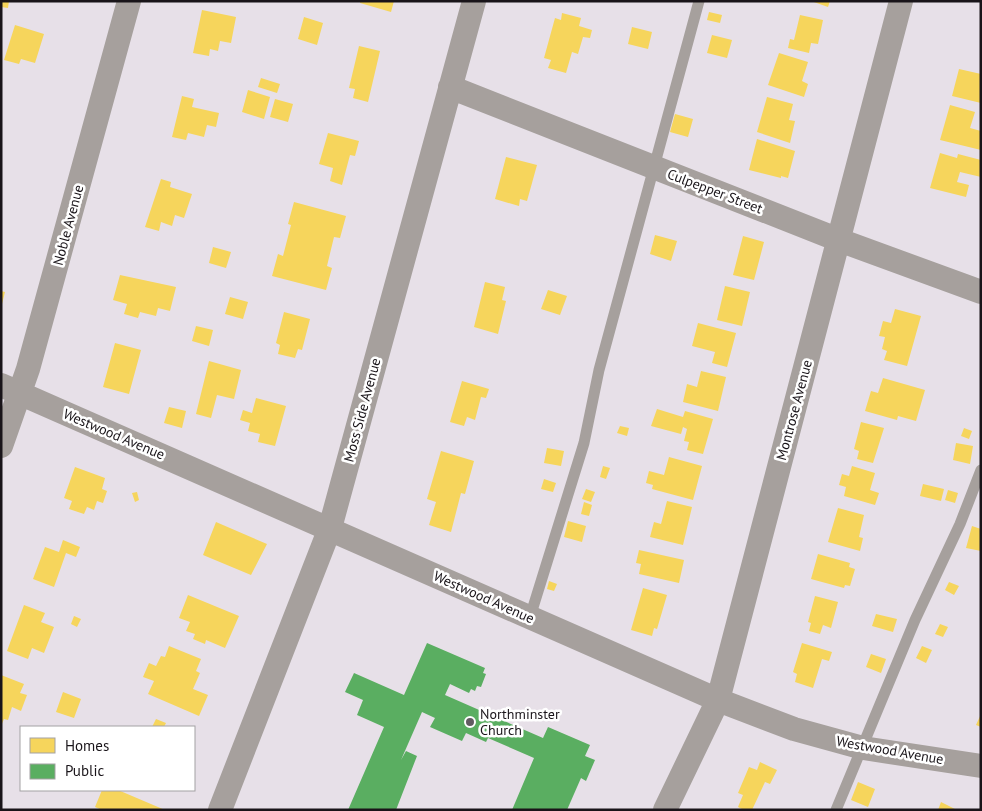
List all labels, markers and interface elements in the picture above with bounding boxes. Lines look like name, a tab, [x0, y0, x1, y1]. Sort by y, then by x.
street label: Culpepper Street	[665, 165, 765, 218]
street label: Noble Avenue	[49, 183, 87, 267]
street label: Moss Side Avenue	[339, 356, 385, 464]
street label: Montrose Avenue	[772, 358, 816, 462]
street label: Westwood Avenue	[61, 405, 167, 463]
street label: Westwood Avenue	[431, 567, 537, 627]
place label: Northminster Church	[480, 705, 560, 739]
marker: Northminster Church	[464, 716, 476, 728]
legend	[20, 726, 195, 791]
street label: Westwood Avenue	[835, 732, 945, 768]
text: Homes	[65, 736, 109, 755]
text: Public	[65, 761, 104, 780]

